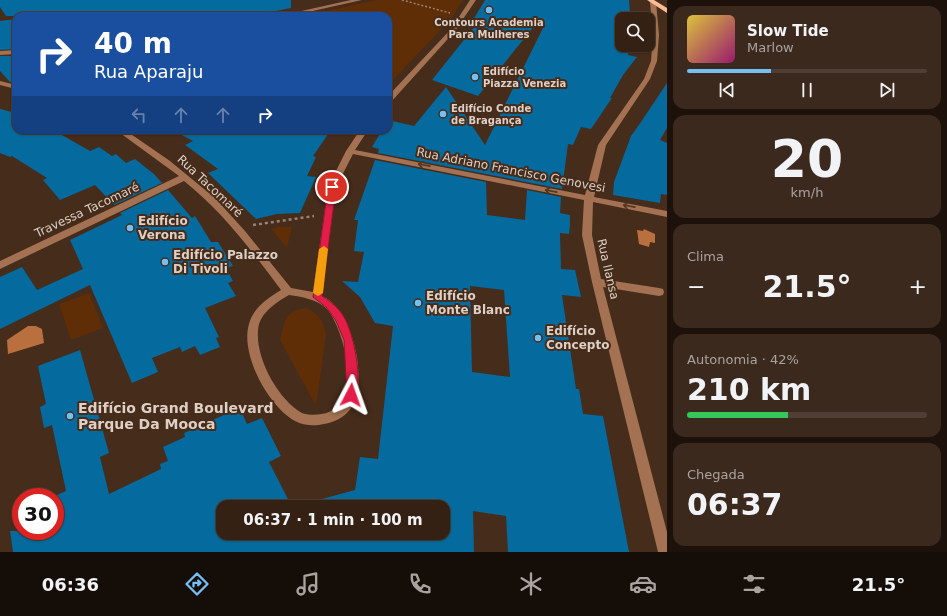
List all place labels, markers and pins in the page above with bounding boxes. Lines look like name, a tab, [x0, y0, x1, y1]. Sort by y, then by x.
marker: Contours Academia Para Mulheres	[484, 5, 494, 15]
place label: Contours Academia Para Mulheres	[434, 17, 544, 40]
place label: Edifício Piazza Venezia	[483, 66, 566, 89]
marker: Edifício Piazza Venezia	[470, 72, 480, 82]
place label: Edifício Conde de Bragança	[451, 103, 531, 126]
marker: Edifício Conde de Bragança	[438, 109, 448, 119]
pin	[315, 170, 349, 204]
place label: Edifício Verona	[138, 214, 188, 242]
marker: Edifício Verona	[125, 223, 135, 233]
place label: Edifício Palazzo Di Tivoli	[173, 248, 278, 276]
marker: Edifício Palazzo Di Tivoli	[160, 257, 170, 267]
place label: Edifício Monte Blanc	[426, 289, 510, 317]
marker: Edifício Monte Blanc	[413, 298, 423, 308]
place label: Edifício Concepto	[546, 324, 609, 352]
marker: Edifício Concepto	[533, 333, 543, 343]
place label: Edifício Grand Boulevard Parque Da Mooca	[78, 400, 274, 432]
marker: Edifício Grand Boulevard Parque Da Mooca	[65, 411, 75, 421]

